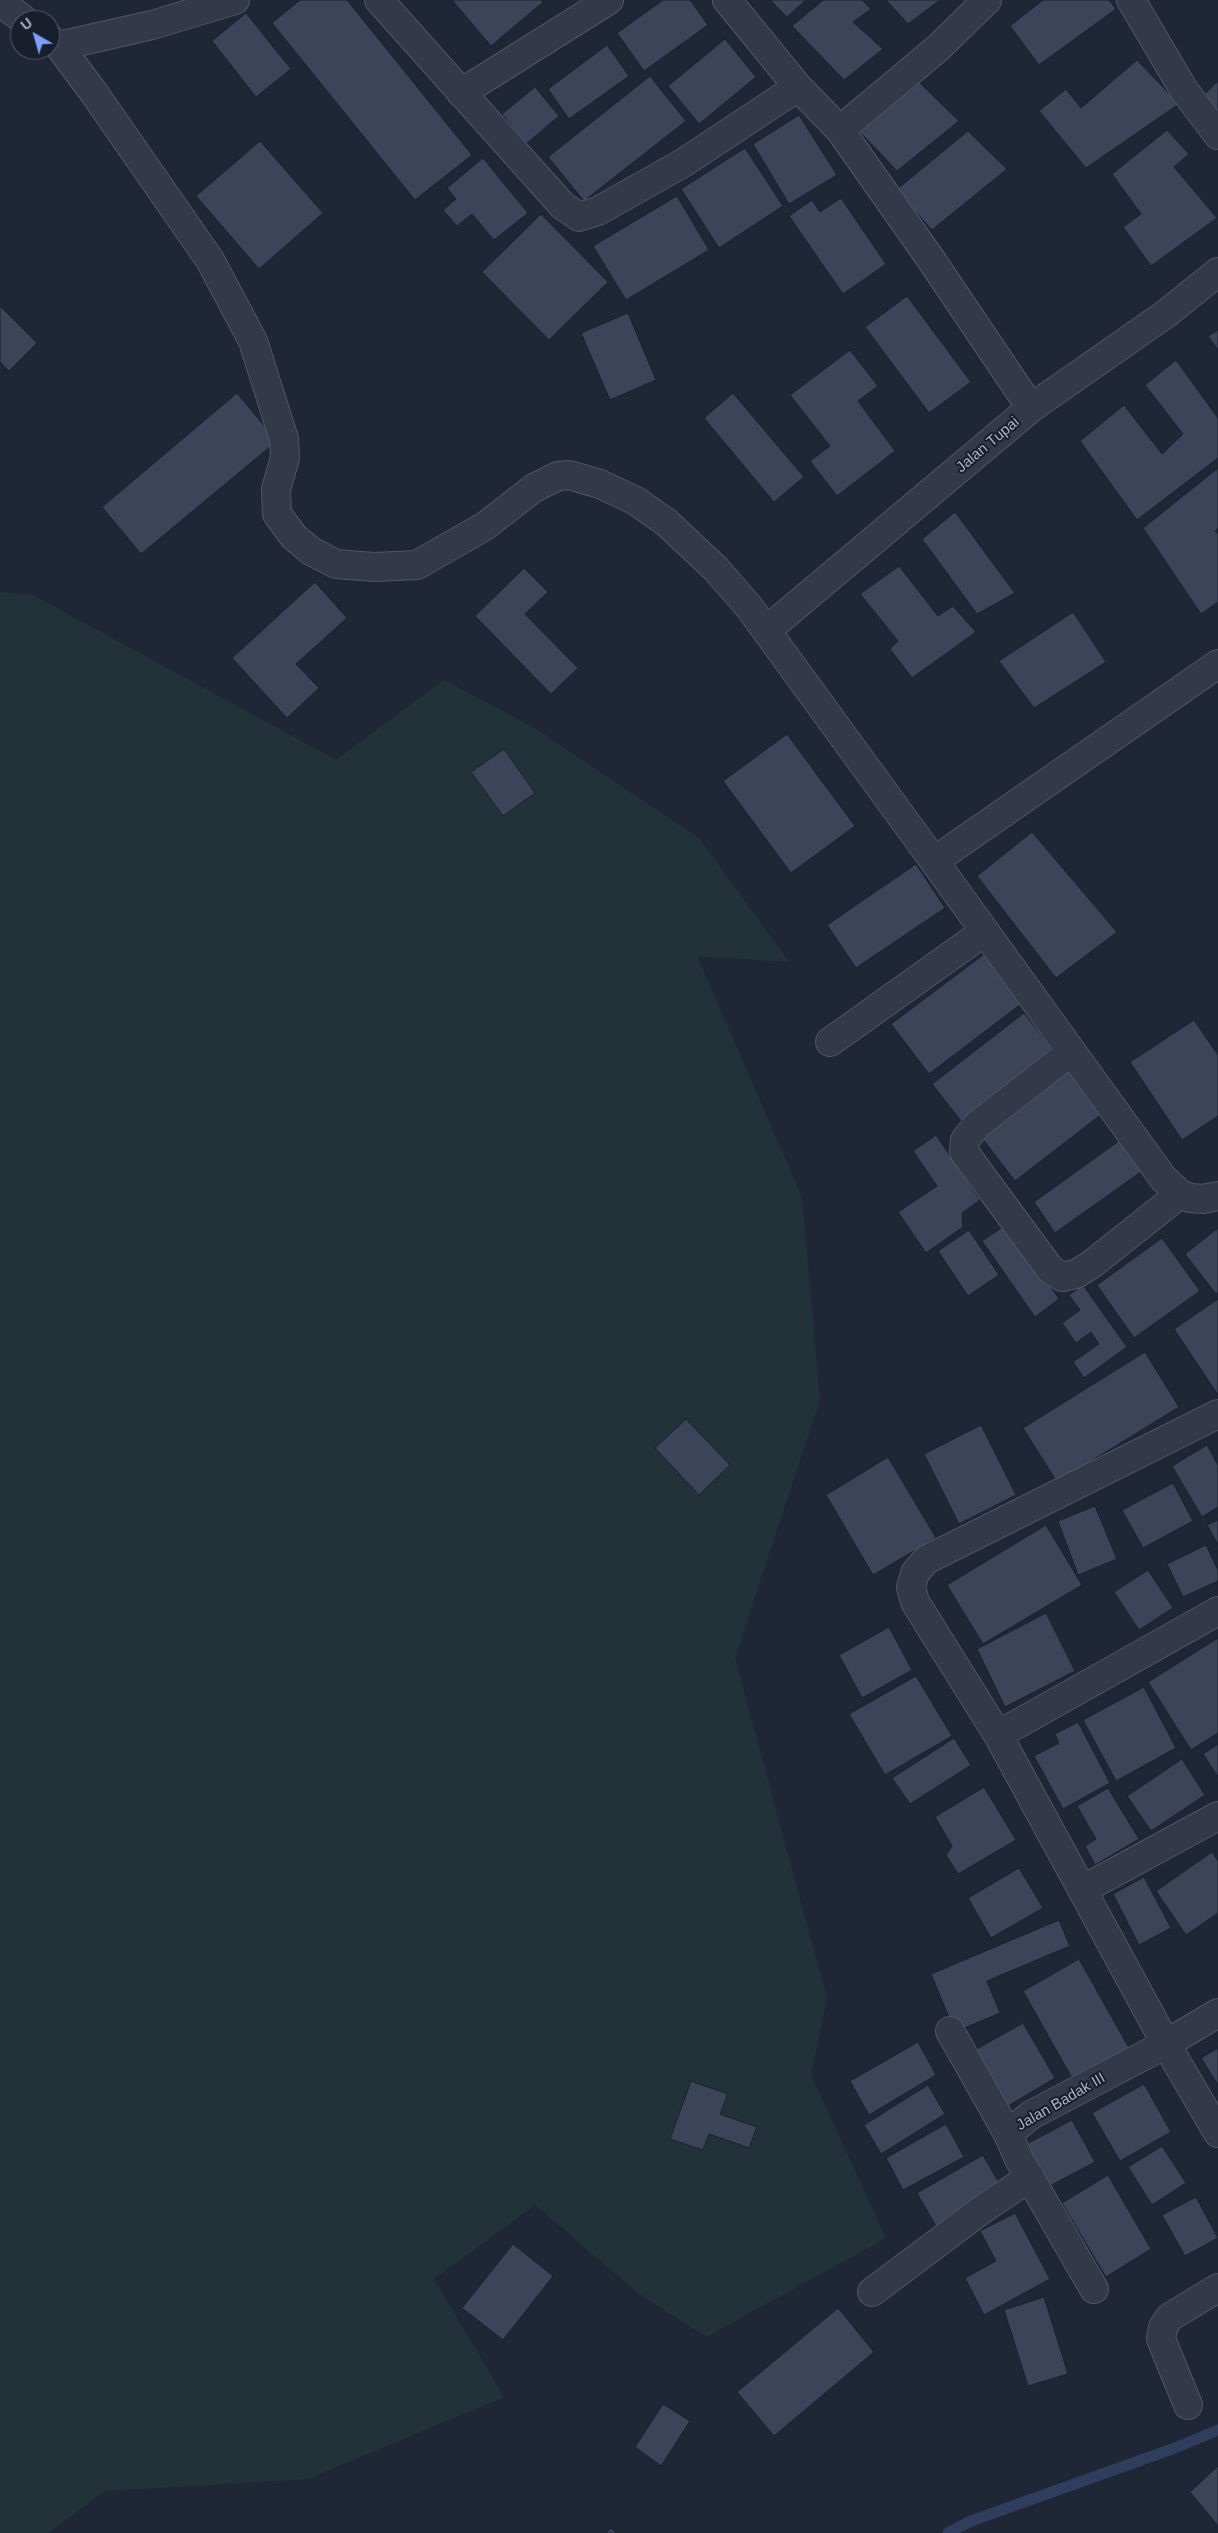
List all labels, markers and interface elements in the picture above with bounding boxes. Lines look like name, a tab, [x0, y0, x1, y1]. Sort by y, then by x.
north arrow	[10, 10, 60, 60]
text: U	[17, 15, 35, 33]
street label: Jalan Tupai	[953, 413, 1023, 477]
street label: Jalan Badak III	[1014, 2069, 1108, 2135]

